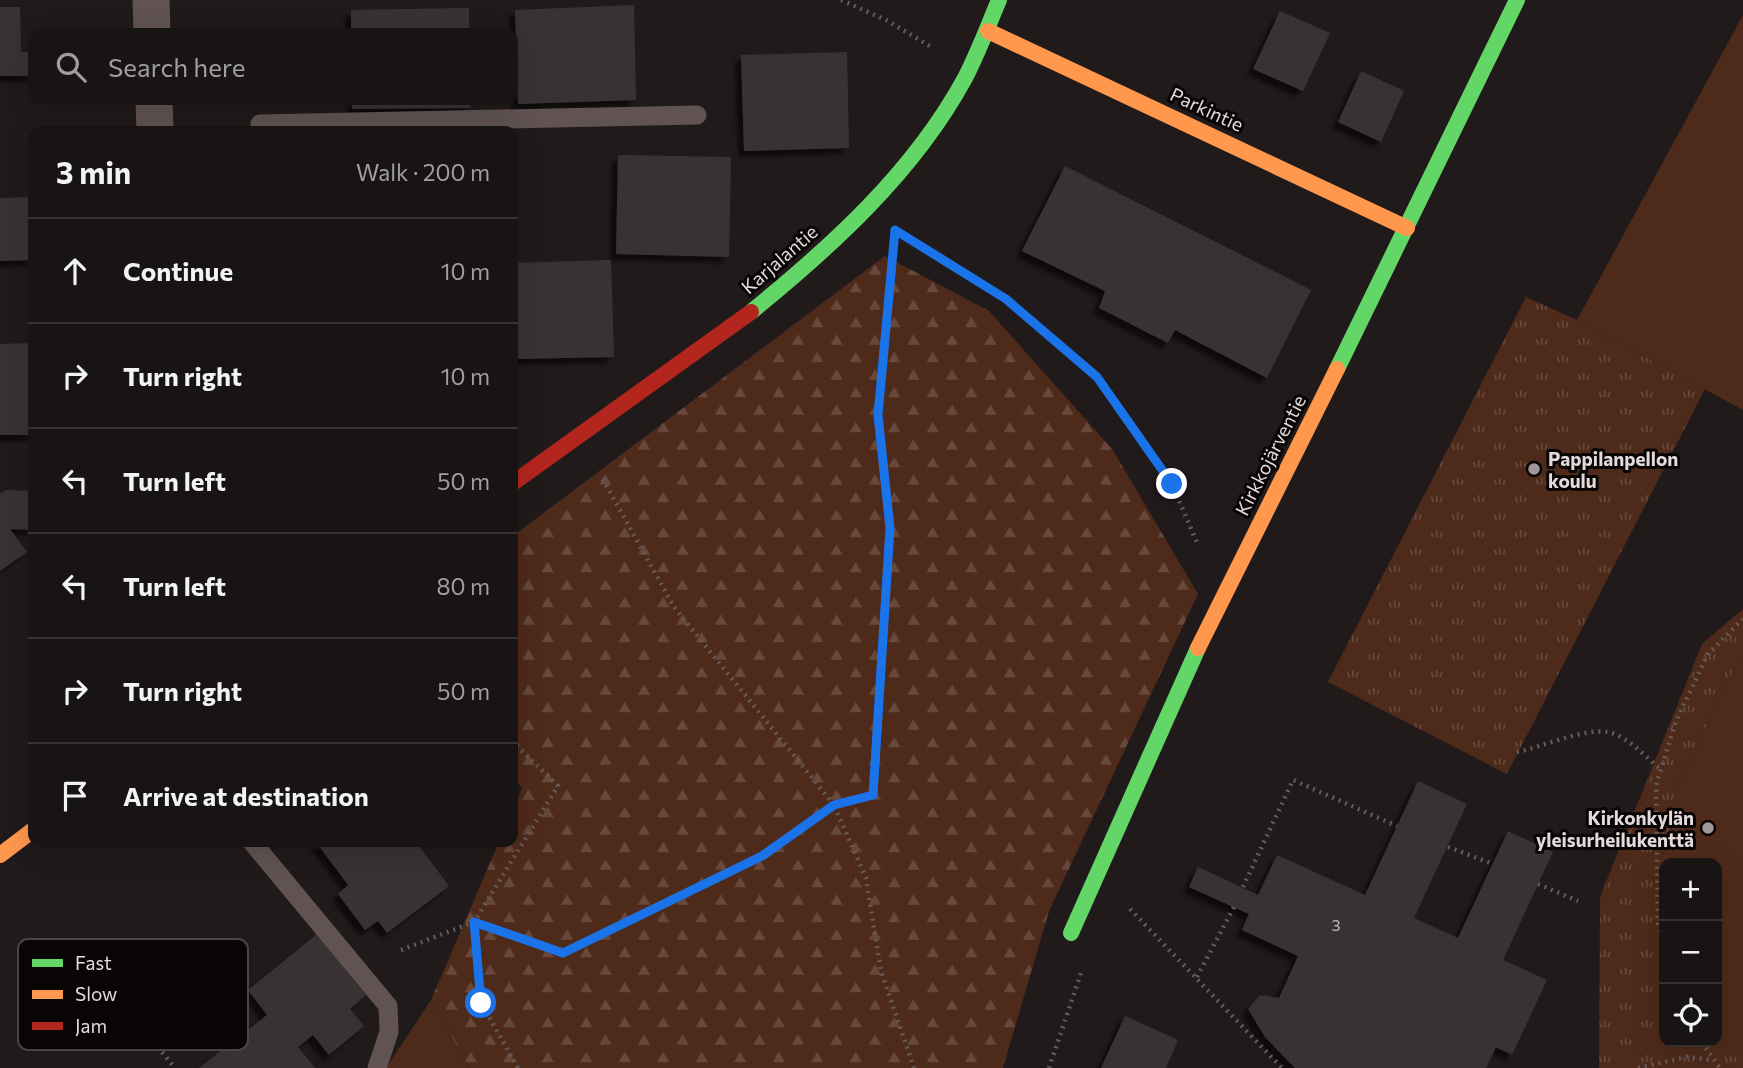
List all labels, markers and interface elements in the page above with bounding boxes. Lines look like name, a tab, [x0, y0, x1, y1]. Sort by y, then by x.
search box	[28, 28, 518, 105]
icon: search	[52, 48, 90, 86]
text: Search here	[108, 51, 246, 82]
street label: Parkintie	[1167, 82, 1247, 136]
text: 3 min	[56, 153, 131, 190]
text: Walk · 200 m	[356, 158, 490, 186]
street label: Karjalantie	[736, 220, 822, 298]
icon: ahead	[56, 252, 94, 290]
text: Continue	[123, 255, 233, 286]
text: 10 m	[441, 257, 490, 285]
icon: right	[56, 357, 94, 395]
text: Turn right	[123, 360, 242, 391]
text: 10 m	[441, 362, 490, 390]
street label: Kirkkojärventie	[1230, 391, 1310, 519]
place label: Pappilanpellon koulu	[1548, 447, 1678, 492]
marker: Pappilanpellon koulu	[1526, 461, 1542, 477]
icon: left	[56, 462, 94, 500]
text: Turn left	[123, 465, 226, 496]
text: 50 m	[437, 467, 490, 495]
route end	[1156, 468, 1187, 499]
icon: left	[56, 567, 94, 605]
text: Turn left	[123, 570, 226, 601]
text: 80 m	[437, 572, 490, 600]
icon: right	[56, 672, 94, 710]
text: Turn right	[123, 675, 242, 706]
text: 50 m	[437, 677, 490, 705]
icon: arrive	[56, 777, 94, 815]
text: Arrive at destination	[123, 780, 369, 811]
place label: Kirkonkylän yleisurheilukenttä	[1536, 806, 1694, 851]
marker: Kirkonkylän yleisurheilukenttä	[1700, 820, 1716, 836]
map controls	[1659, 858, 1722, 1047]
button: +	[1659, 858, 1722, 921]
house number: 3	[1331, 915, 1341, 934]
button: −	[1659, 921, 1722, 984]
legend	[18, 939, 248, 1050]
text: Fast	[75, 951, 112, 974]
text: Slow	[75, 982, 117, 1005]
button: locate	[1659, 984, 1722, 1047]
route start	[465, 987, 496, 1018]
text: Jam	[75, 1014, 107, 1037]

